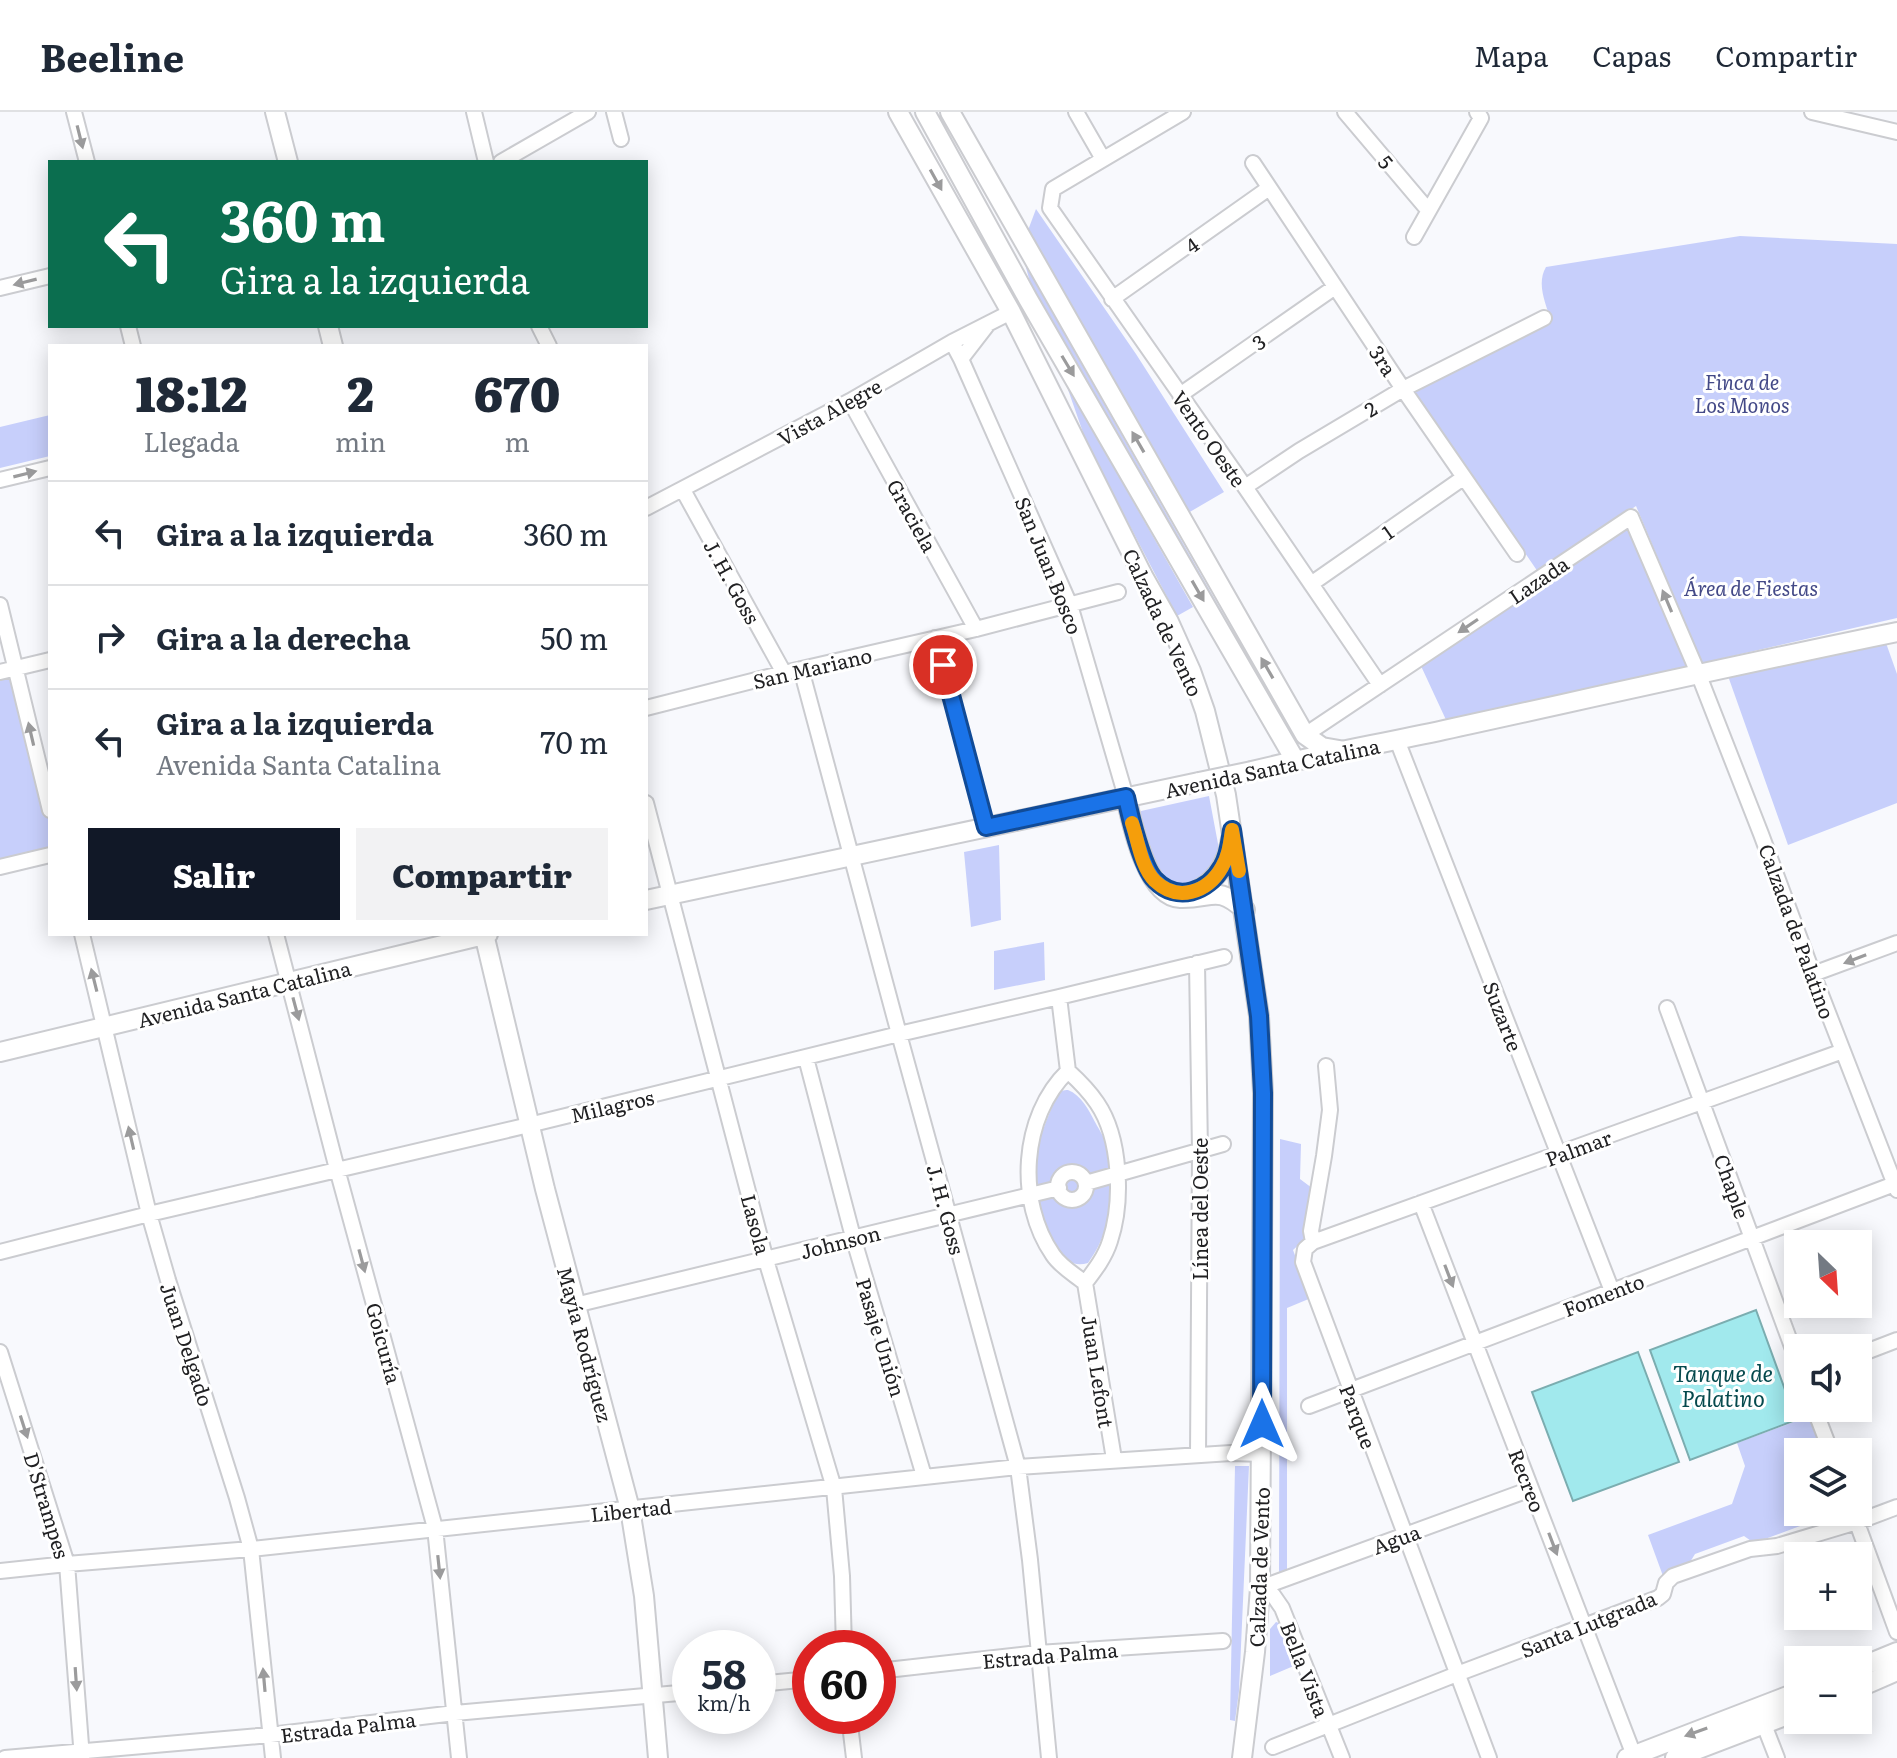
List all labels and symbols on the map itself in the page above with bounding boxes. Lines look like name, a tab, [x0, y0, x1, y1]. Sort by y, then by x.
one-way arrow	[75, 125, 87, 150]
street label: 5	[1372, 147, 1402, 175]
one-way arrow	[929, 169, 943, 191]
street label: 4	[1178, 229, 1204, 259]
one-way arrow	[12, 276, 37, 289]
street label: 3	[1245, 326, 1271, 356]
street label: 3ra	[1363, 339, 1405, 381]
one-way arrow	[1061, 355, 1075, 377]
park label: Finca de Los Monos	[1694, 366, 1790, 419]
street label: Vista Alegre	[771, 370, 887, 452]
street label: Vento Oeste	[1166, 384, 1254, 492]
street label: 2	[1358, 393, 1382, 423]
one-way arrow	[1131, 430, 1145, 453]
one-way arrow	[13, 467, 38, 480]
street label: Graciela	[881, 473, 945, 557]
street label: San Juan Bosco	[1009, 492, 1091, 638]
street label: 1	[1375, 516, 1399, 546]
street label: J. H. Goss	[697, 533, 769, 629]
street label: Calzada de Vento	[1117, 543, 1211, 701]
street label: Lazada	[1502, 548, 1574, 610]
park label: Área de Fiestas	[1684, 572, 1818, 602]
one-way arrow	[1191, 580, 1205, 602]
one-way arrow	[1661, 590, 1674, 613]
one-way arrow	[1458, 618, 1479, 633]
pin	[909, 631, 977, 699]
street label: San Mariano	[749, 639, 875, 695]
one-way arrow	[1260, 656, 1274, 679]
one-way arrow	[24, 722, 37, 747]
street label: Avenida Santa Catalina	[1162, 730, 1382, 804]
street label: Calzada de Palatino	[1752, 839, 1844, 1023]
street label: Avenida Santa Catalina	[134, 952, 354, 1034]
one-way arrow	[1843, 953, 1867, 965]
one-way arrow	[87, 968, 100, 993]
street label: Suzarte	[1477, 977, 1531, 1055]
one-way arrow	[290, 997, 302, 1022]
street label: Milagros	[567, 1081, 657, 1129]
street label: Palmar	[1541, 1121, 1616, 1173]
one-way arrow	[125, 1126, 137, 1151]
street label: Línea del Oeste	[1184, 1138, 1214, 1280]
street label: Chaple	[1708, 1150, 1758, 1222]
street label: J. H. Goss	[921, 1160, 973, 1258]
street label: Lasola	[735, 1191, 779, 1258]
street label: Johnson	[797, 1217, 883, 1265]
north arrow	[1784, 1230, 1872, 1318]
one-way arrow	[356, 1249, 369, 1273]
street label: Mayía Rodríguez	[551, 1263, 621, 1425]
one-way arrow	[1443, 1264, 1456, 1288]
street label: Fomento	[1558, 1265, 1648, 1323]
street label: Pasaje Unión	[850, 1274, 914, 1400]
street label: Juan Delgado	[154, 1278, 222, 1410]
street label: Goicuría	[360, 1299, 410, 1387]
street label: Juan Lefont	[1075, 1312, 1123, 1430]
water label: Tanque de Palatino	[1673, 1356, 1773, 1414]
street label: Parque	[1333, 1379, 1385, 1453]
position arrow	[1220, 1382, 1304, 1466]
one-way arrow	[18, 1415, 30, 1439]
street label: Recreo	[1502, 1444, 1554, 1516]
street label: D'Strampes	[18, 1448, 78, 1562]
street label: Calzada de Vento	[1240, 1486, 1276, 1648]
street label: Libertad	[589, 1490, 673, 1528]
street label: Agua	[1368, 1515, 1425, 1561]
one-way arrow	[1547, 1532, 1560, 1556]
one-way arrow	[433, 1555, 446, 1580]
street label: Santa Lutgrada	[1515, 1582, 1661, 1664]
street label: Bella Vista	[1274, 1617, 1338, 1721]
speed limit sign: 60	[792, 1630, 896, 1734]
street label: Estrada Palma	[981, 1633, 1119, 1675]
one-way arrow	[70, 1667, 83, 1692]
one-way arrow	[257, 1668, 270, 1693]
street label: Estrada Palma	[279, 1703, 418, 1749]
one-way arrow	[1684, 1726, 1708, 1739]

